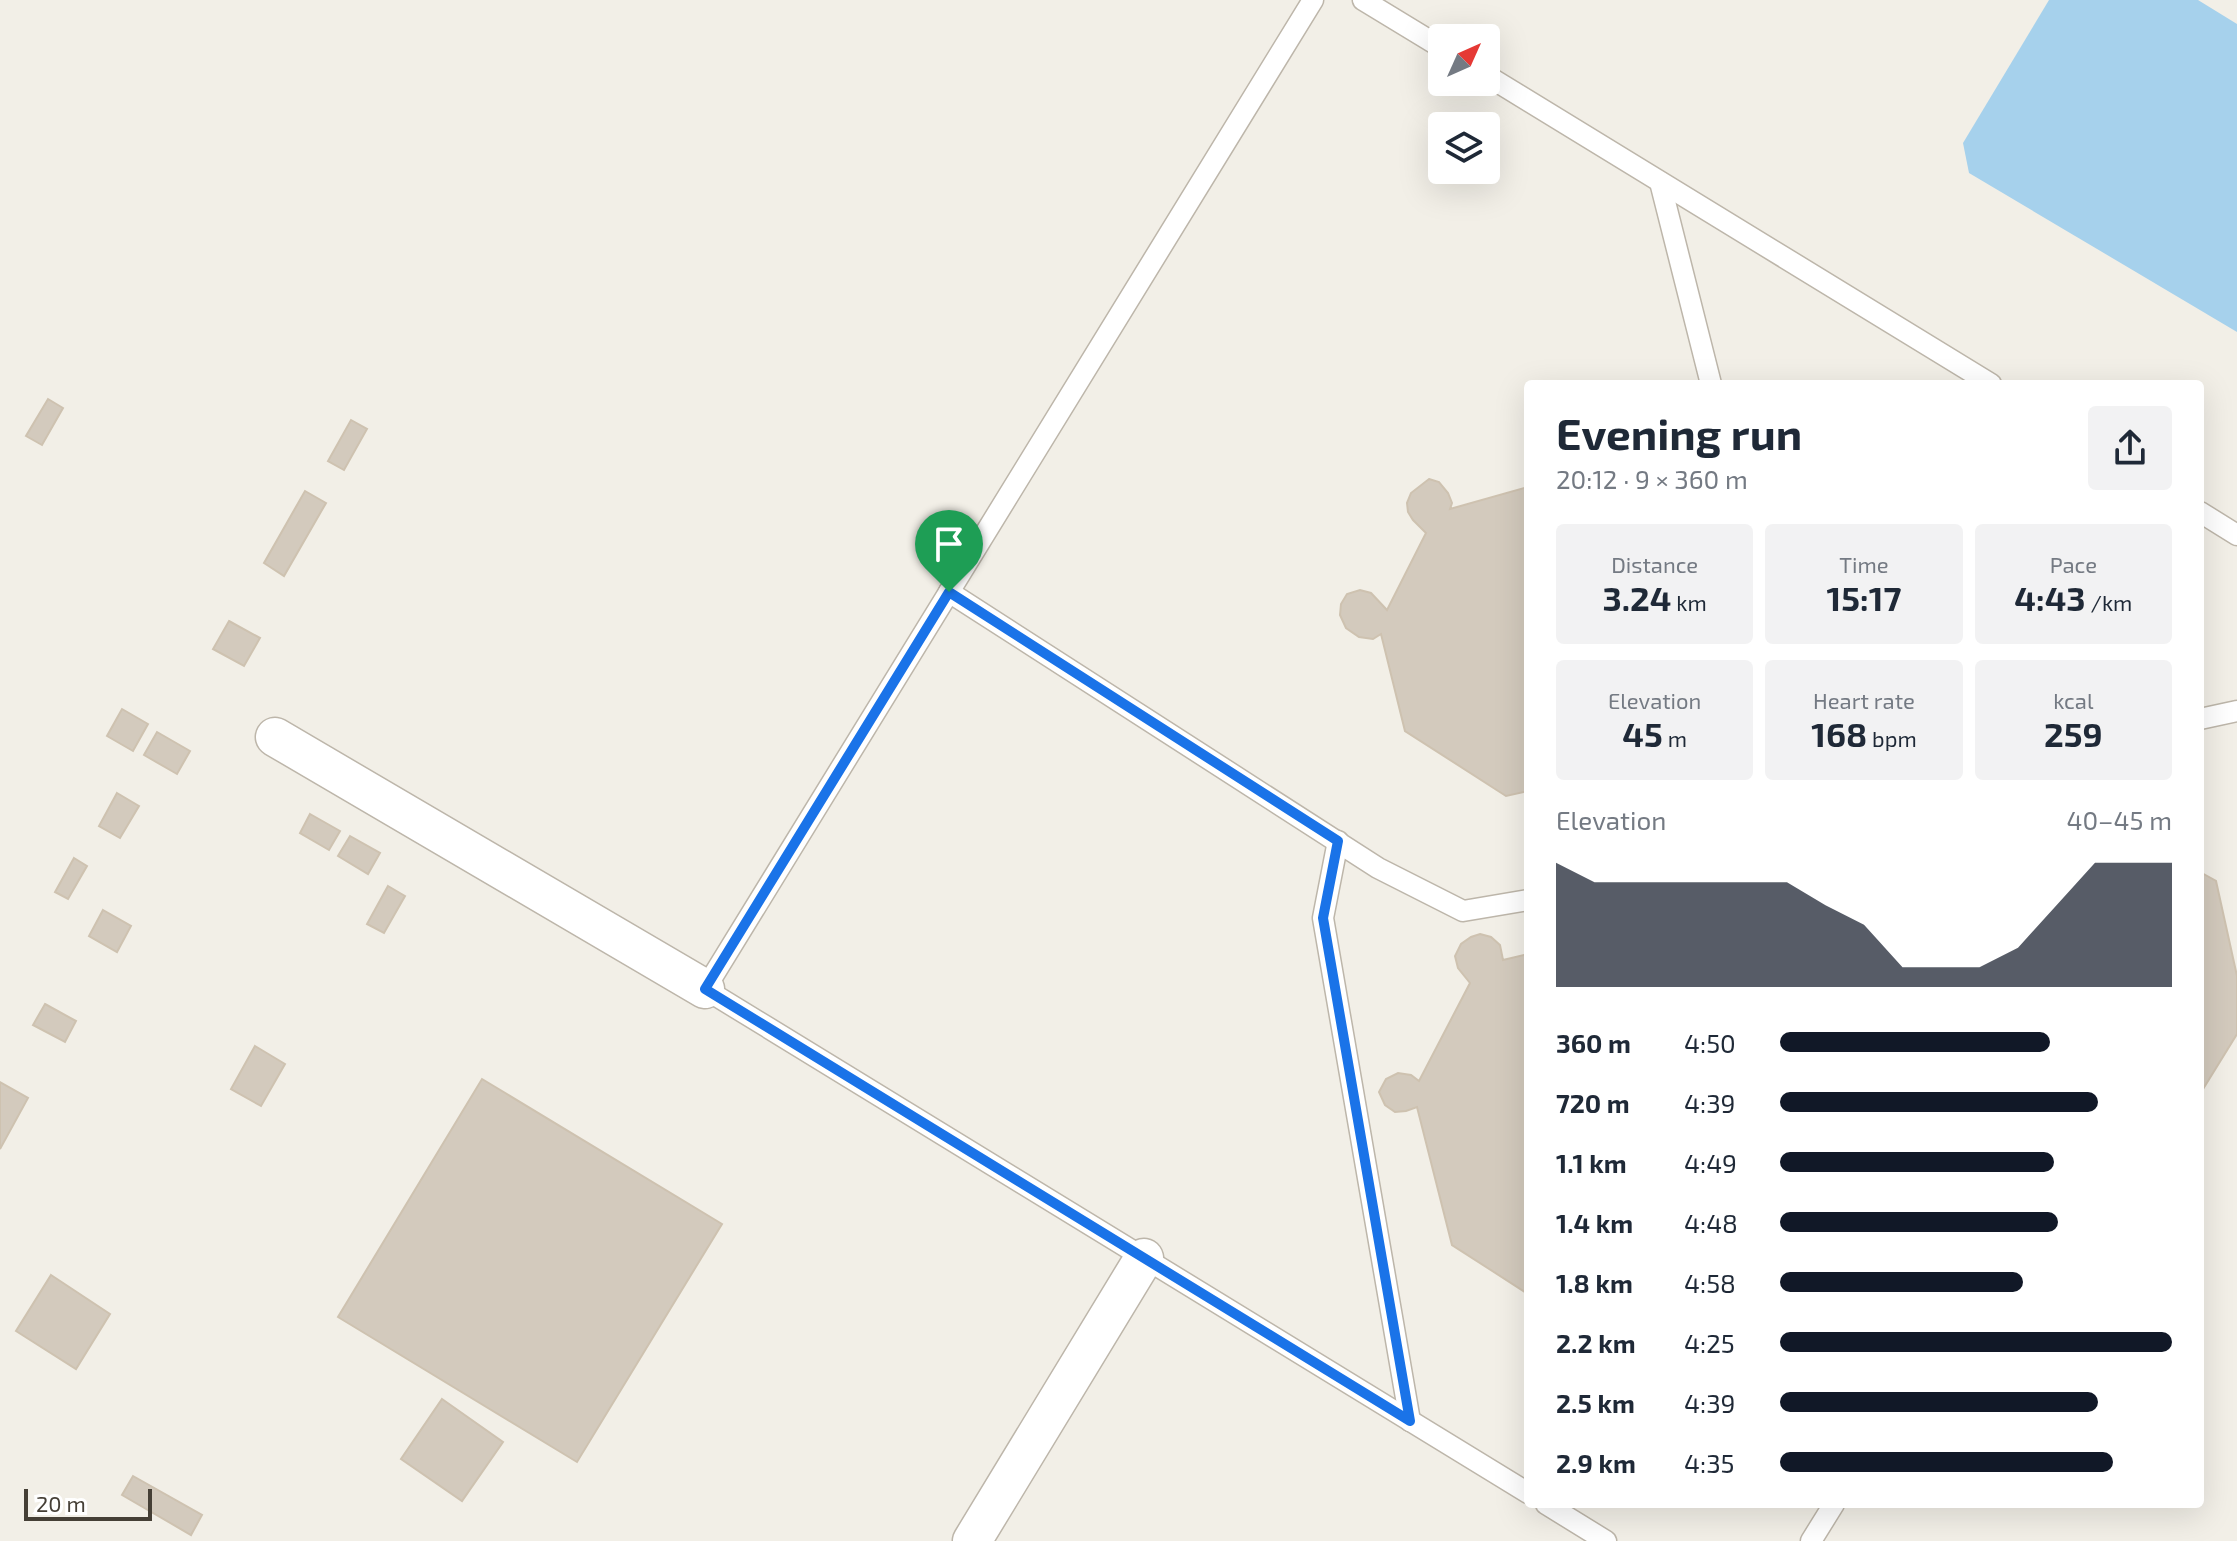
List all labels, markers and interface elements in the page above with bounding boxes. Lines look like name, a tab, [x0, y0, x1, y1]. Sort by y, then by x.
north arrow	[1428, 24, 1500, 96]
map controls	[1428, 24, 1500, 184]
button: layers	[1428, 112, 1500, 184]
text: Evening run	[1556, 406, 1802, 459]
button: share	[2088, 406, 2172, 490]
text: 20:12 · 9 × 360 m	[1556, 463, 1748, 494]
pin	[915, 510, 983, 592]
icon: arrive	[927, 522, 971, 566]
text: Distance	[1611, 551, 1698, 577]
text: Time	[1839, 551, 1889, 577]
text: Pace	[2050, 551, 2097, 577]
text: 3.24	[1602, 577, 1671, 618]
text: 15:17	[1827, 577, 1901, 618]
text: 4:43	[2014, 577, 2086, 618]
text: km	[1671, 589, 1707, 615]
text: /km	[2086, 589, 2132, 615]
text: Elevation	[1608, 687, 1701, 713]
text: Heart rate	[1813, 687, 1915, 713]
text: kcal	[2053, 687, 2093, 713]
text: 45	[1622, 713, 1663, 754]
text: 168	[1811, 713, 1867, 754]
text: 259	[2044, 713, 2103, 754]
text: m	[1663, 725, 1687, 751]
text: bpm	[1867, 725, 1917, 751]
text: Elevation	[1556, 804, 1666, 835]
text: 40–45 m	[2066, 804, 2172, 835]
text: 360 m	[1556, 1027, 1631, 1058]
text: 4:50	[1684, 1027, 1736, 1058]
text: 720 m	[1556, 1087, 1630, 1118]
text: 4:39	[1684, 1087, 1735, 1118]
text: 1.1 km	[1556, 1147, 1627, 1178]
text: 4:49	[1684, 1147, 1737, 1178]
text: 1.4 km	[1556, 1207, 1633, 1238]
text: 4:48	[1684, 1207, 1738, 1238]
text: 1.8 km	[1556, 1267, 1633, 1298]
text: 4:58	[1684, 1267, 1736, 1298]
text: 2.2 km	[1556, 1327, 1636, 1358]
text: 4:25	[1684, 1327, 1735, 1358]
text: 2.5 km	[1556, 1387, 1635, 1418]
text: 4:39	[1684, 1387, 1735, 1418]
text: 2.9 km	[1556, 1447, 1636, 1478]
text: 4:35	[1684, 1447, 1735, 1478]
scale bar	[24, 1485, 152, 1521]
text: 20 m	[36, 1490, 86, 1516]

